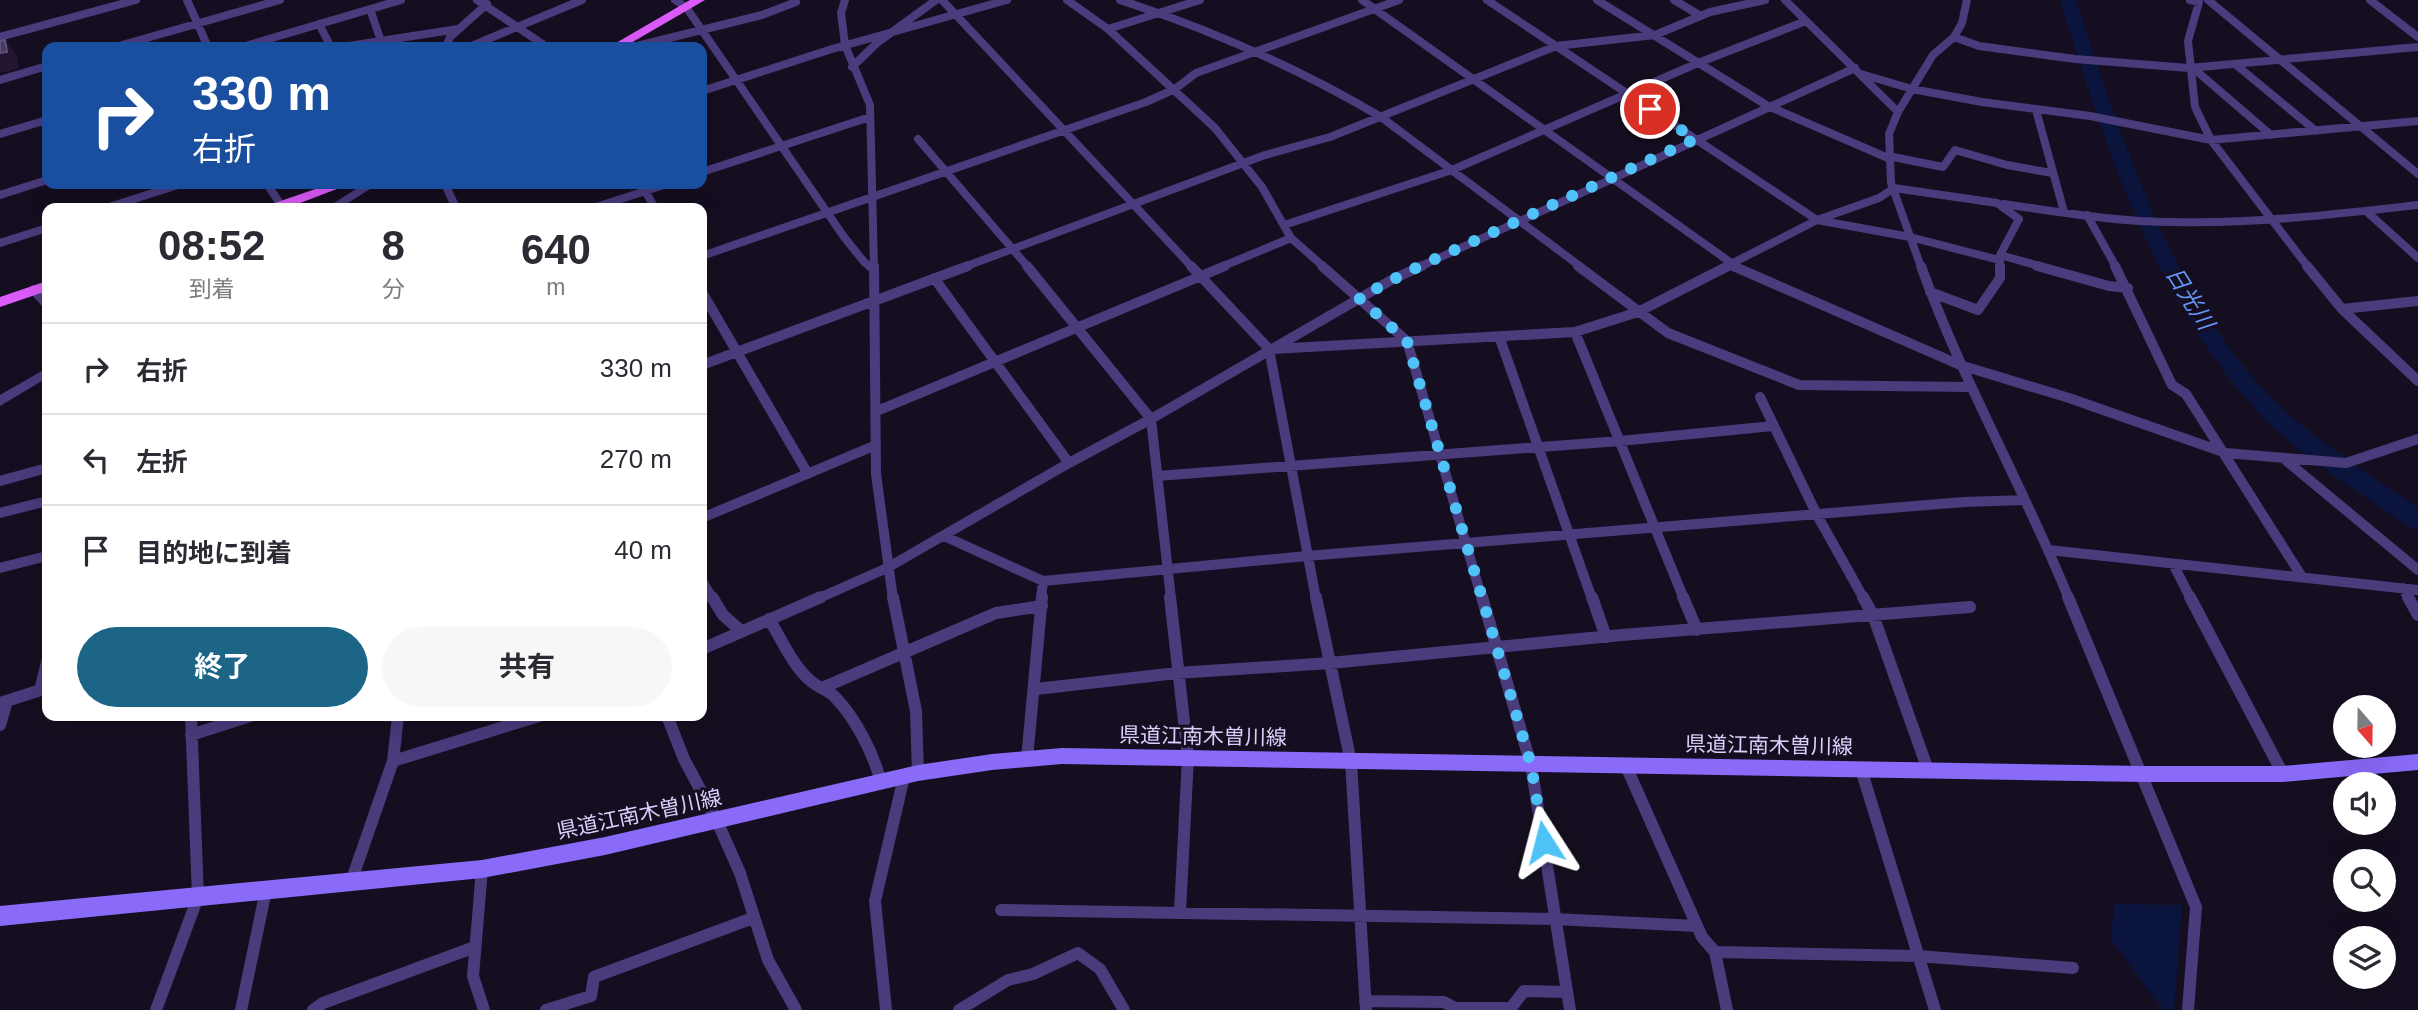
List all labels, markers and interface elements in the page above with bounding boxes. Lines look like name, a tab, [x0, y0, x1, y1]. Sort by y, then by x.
text: 330 m	[192, 66, 331, 120]
icon: right	[77, 70, 168, 161]
pin	[1620, 79, 1680, 139]
icon: arrive	[1631, 90, 1669, 128]
text: 右折	[192, 131, 256, 167]
text: 08:52	[158, 222, 265, 269]
text: 8	[381, 222, 405, 269]
text: 640	[521, 226, 591, 273]
water label: 日光川	[2161, 262, 2221, 337]
text: m	[546, 274, 566, 300]
text: 到着	[189, 276, 235, 302]
text: 分	[382, 276, 405, 302]
icon: right	[77, 350, 115, 388]
text: 330 m	[600, 353, 672, 383]
text: 右折	[136, 356, 188, 386]
icon: left	[77, 441, 115, 479]
text: 270 m	[600, 444, 672, 474]
text: 左折	[136, 447, 188, 477]
icon: arrive	[77, 532, 115, 570]
text: 40 m	[614, 535, 672, 565]
text: 目的地に到着	[136, 538, 292, 568]
button: 終了	[77, 627, 368, 707]
button: 共有	[382, 627, 672, 707]
north arrow	[2333, 695, 2396, 758]
map controls	[2333, 695, 2396, 989]
street label: 県道江南木曽川線	[1119, 723, 1287, 749]
street label: 県道江南木曽川線	[1685, 732, 1853, 758]
button: sound	[2333, 772, 2396, 835]
street label: 県道江南木曽川線	[554, 785, 724, 843]
position arrow	[1507, 805, 1581, 879]
button: search	[2333, 849, 2396, 912]
button: layers	[2333, 926, 2396, 989]

